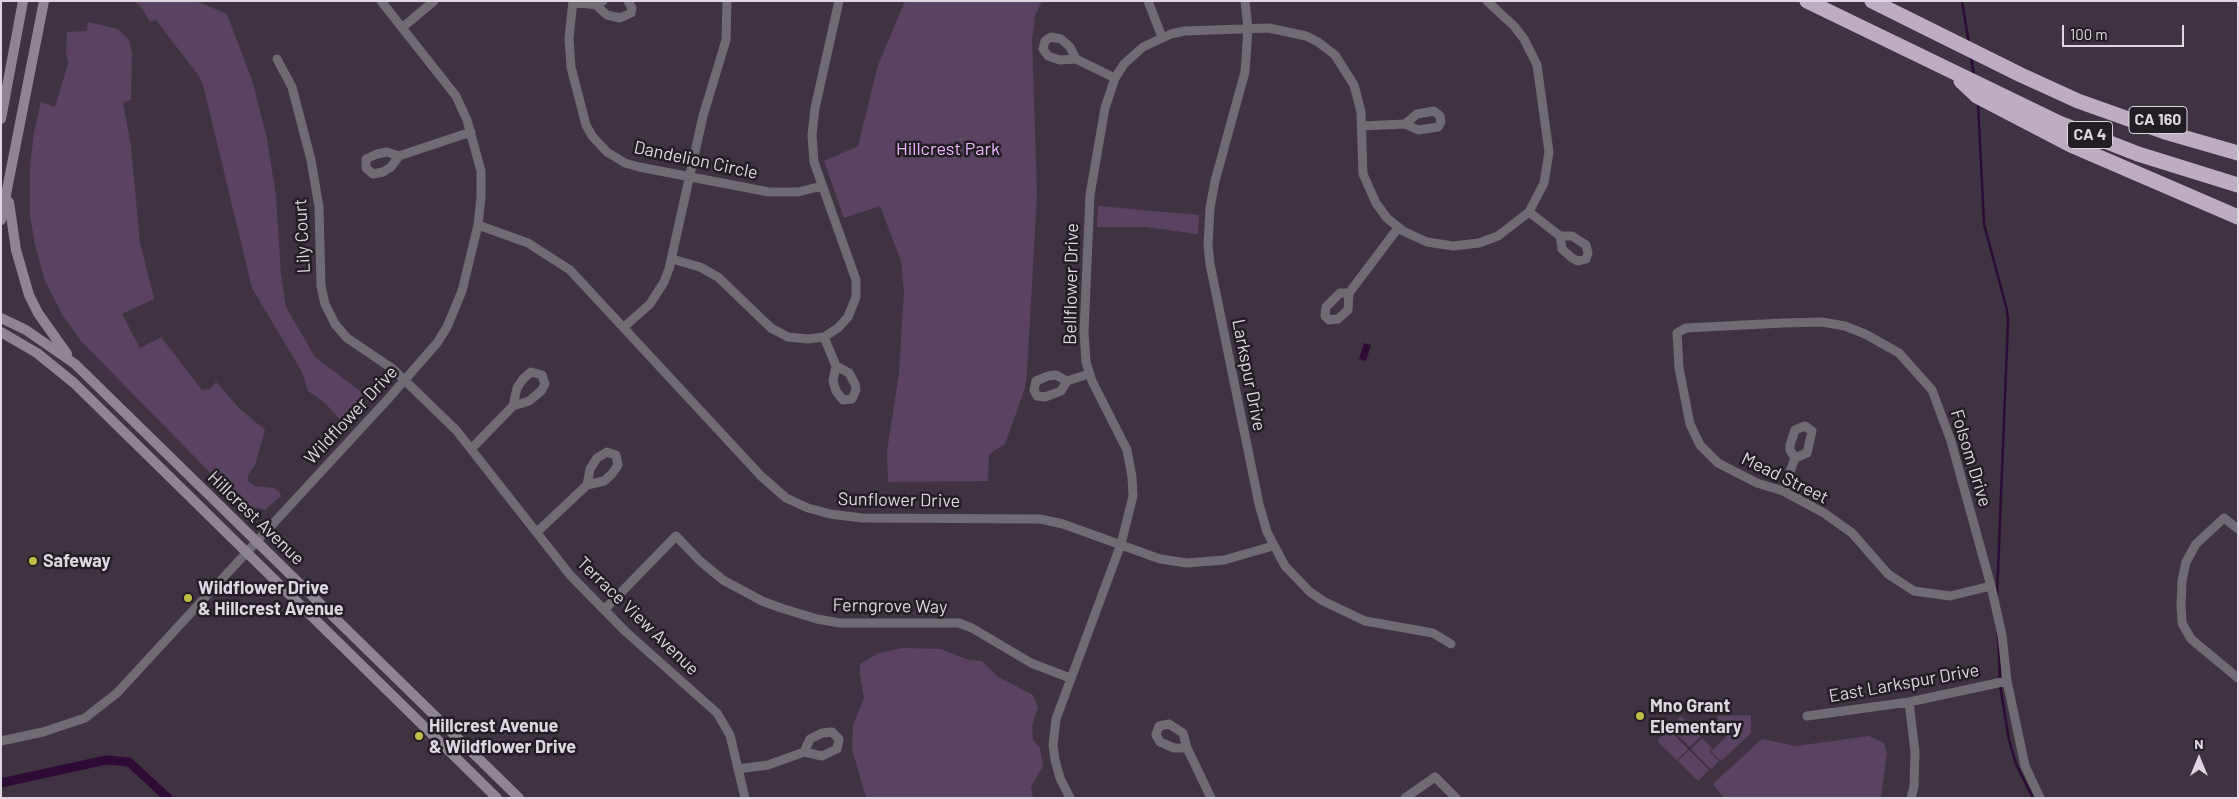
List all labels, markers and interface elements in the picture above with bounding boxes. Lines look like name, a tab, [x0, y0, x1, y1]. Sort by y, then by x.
scale bar	[2064, 15, 2186, 47]
text: 100 m	[2070, 25, 2108, 43]
road number: CA 160	[2129, 106, 2187, 134]
road number: CA 4	[2068, 122, 2112, 148]
street label: Dandelion Circle	[632, 136, 760, 184]
park label: Hillcrest Park	[896, 138, 1000, 160]
street label: Lily Court	[289, 198, 315, 274]
street label: Bellflower Drive	[1059, 223, 1083, 345]
street label: Larkspur Drive	[1228, 317, 1270, 433]
street label: Wildflower Drive	[300, 361, 402, 469]
street label: Folsom Drive	[1946, 407, 1996, 509]
street label: Mead Street	[1738, 448, 1832, 508]
street label: Hillcrest Avenue	[203, 467, 309, 569]
street label: Sunflower Drive	[838, 488, 960, 512]
place label: Safeway	[43, 550, 111, 572]
street label: Terrace View Avenue	[572, 552, 704, 680]
marker: Safeway	[27, 555, 39, 567]
place label: Wildflower Drive & Hillcrest Avenue	[198, 577, 344, 620]
marker: Wildflower Drive & Hillcrest Avenue	[182, 592, 194, 604]
street label: Ferngrove Way	[832, 594, 948, 618]
street label: East Larkspur Drive	[1827, 659, 1981, 707]
place label: Mno Grant Elementary	[1650, 695, 1742, 738]
marker: Mno Grant Elementary	[1634, 710, 1646, 722]
place label: Hillcrest Avenue & Wildflower Drive	[429, 715, 576, 758]
marker: Hillcrest Avenue & Wildflower Drive	[413, 730, 425, 742]
north arrow	[2174, 734, 2224, 784]
text: N	[2194, 735, 2204, 752]

